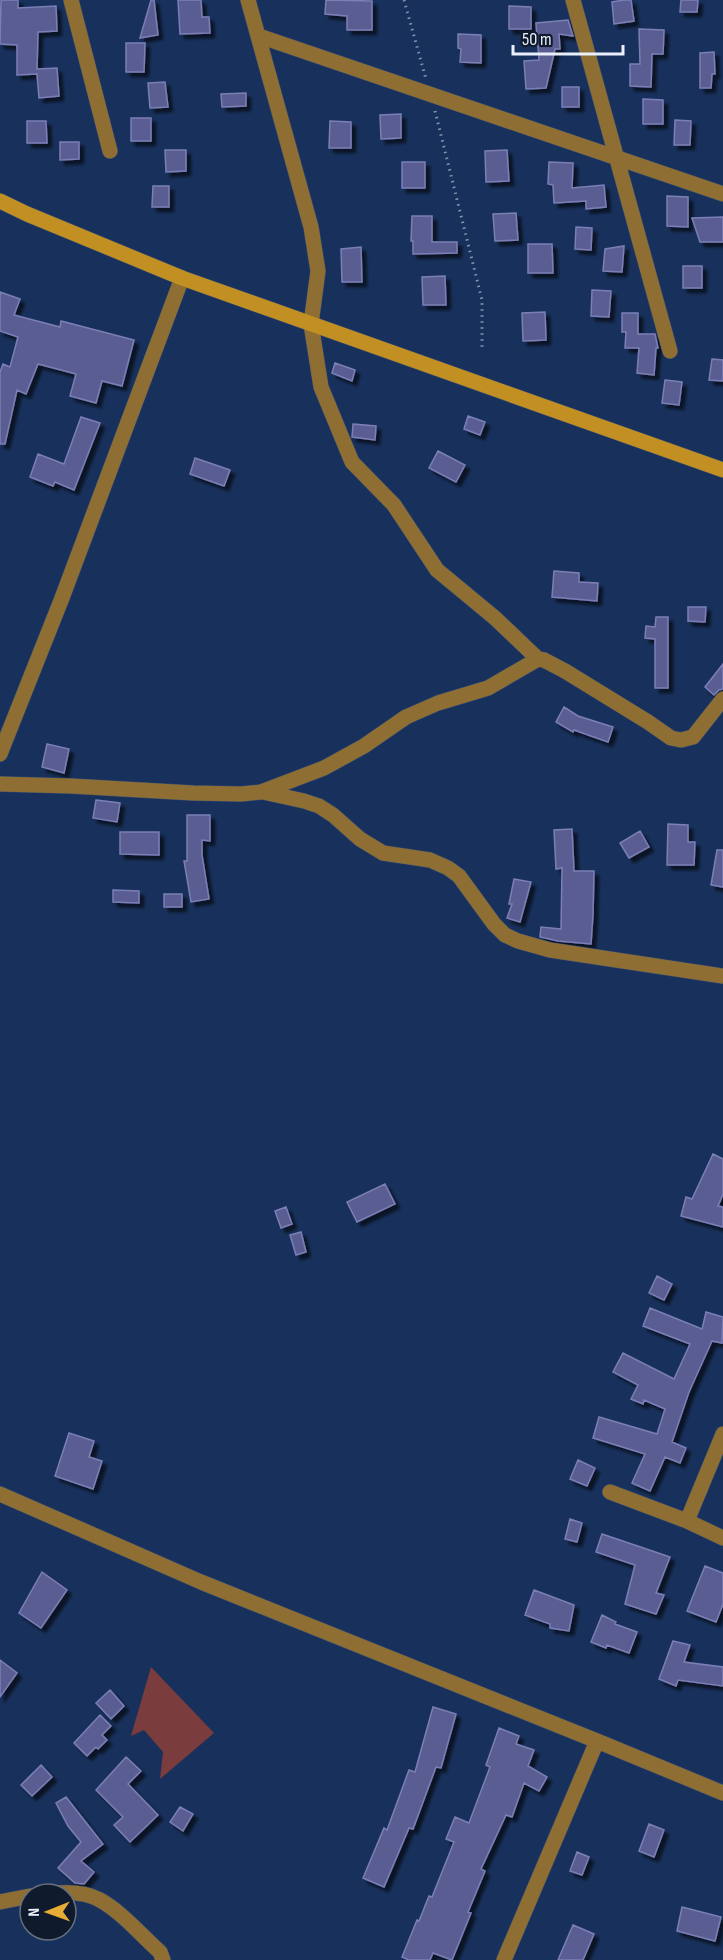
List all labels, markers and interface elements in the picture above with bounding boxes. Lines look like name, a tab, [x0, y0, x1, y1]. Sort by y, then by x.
scale bar	[513, 18, 622, 56]
text: 50 m	[522, 29, 552, 50]
north arrow	[18, 1882, 78, 1942]
text: N	[25, 1908, 44, 1917]

